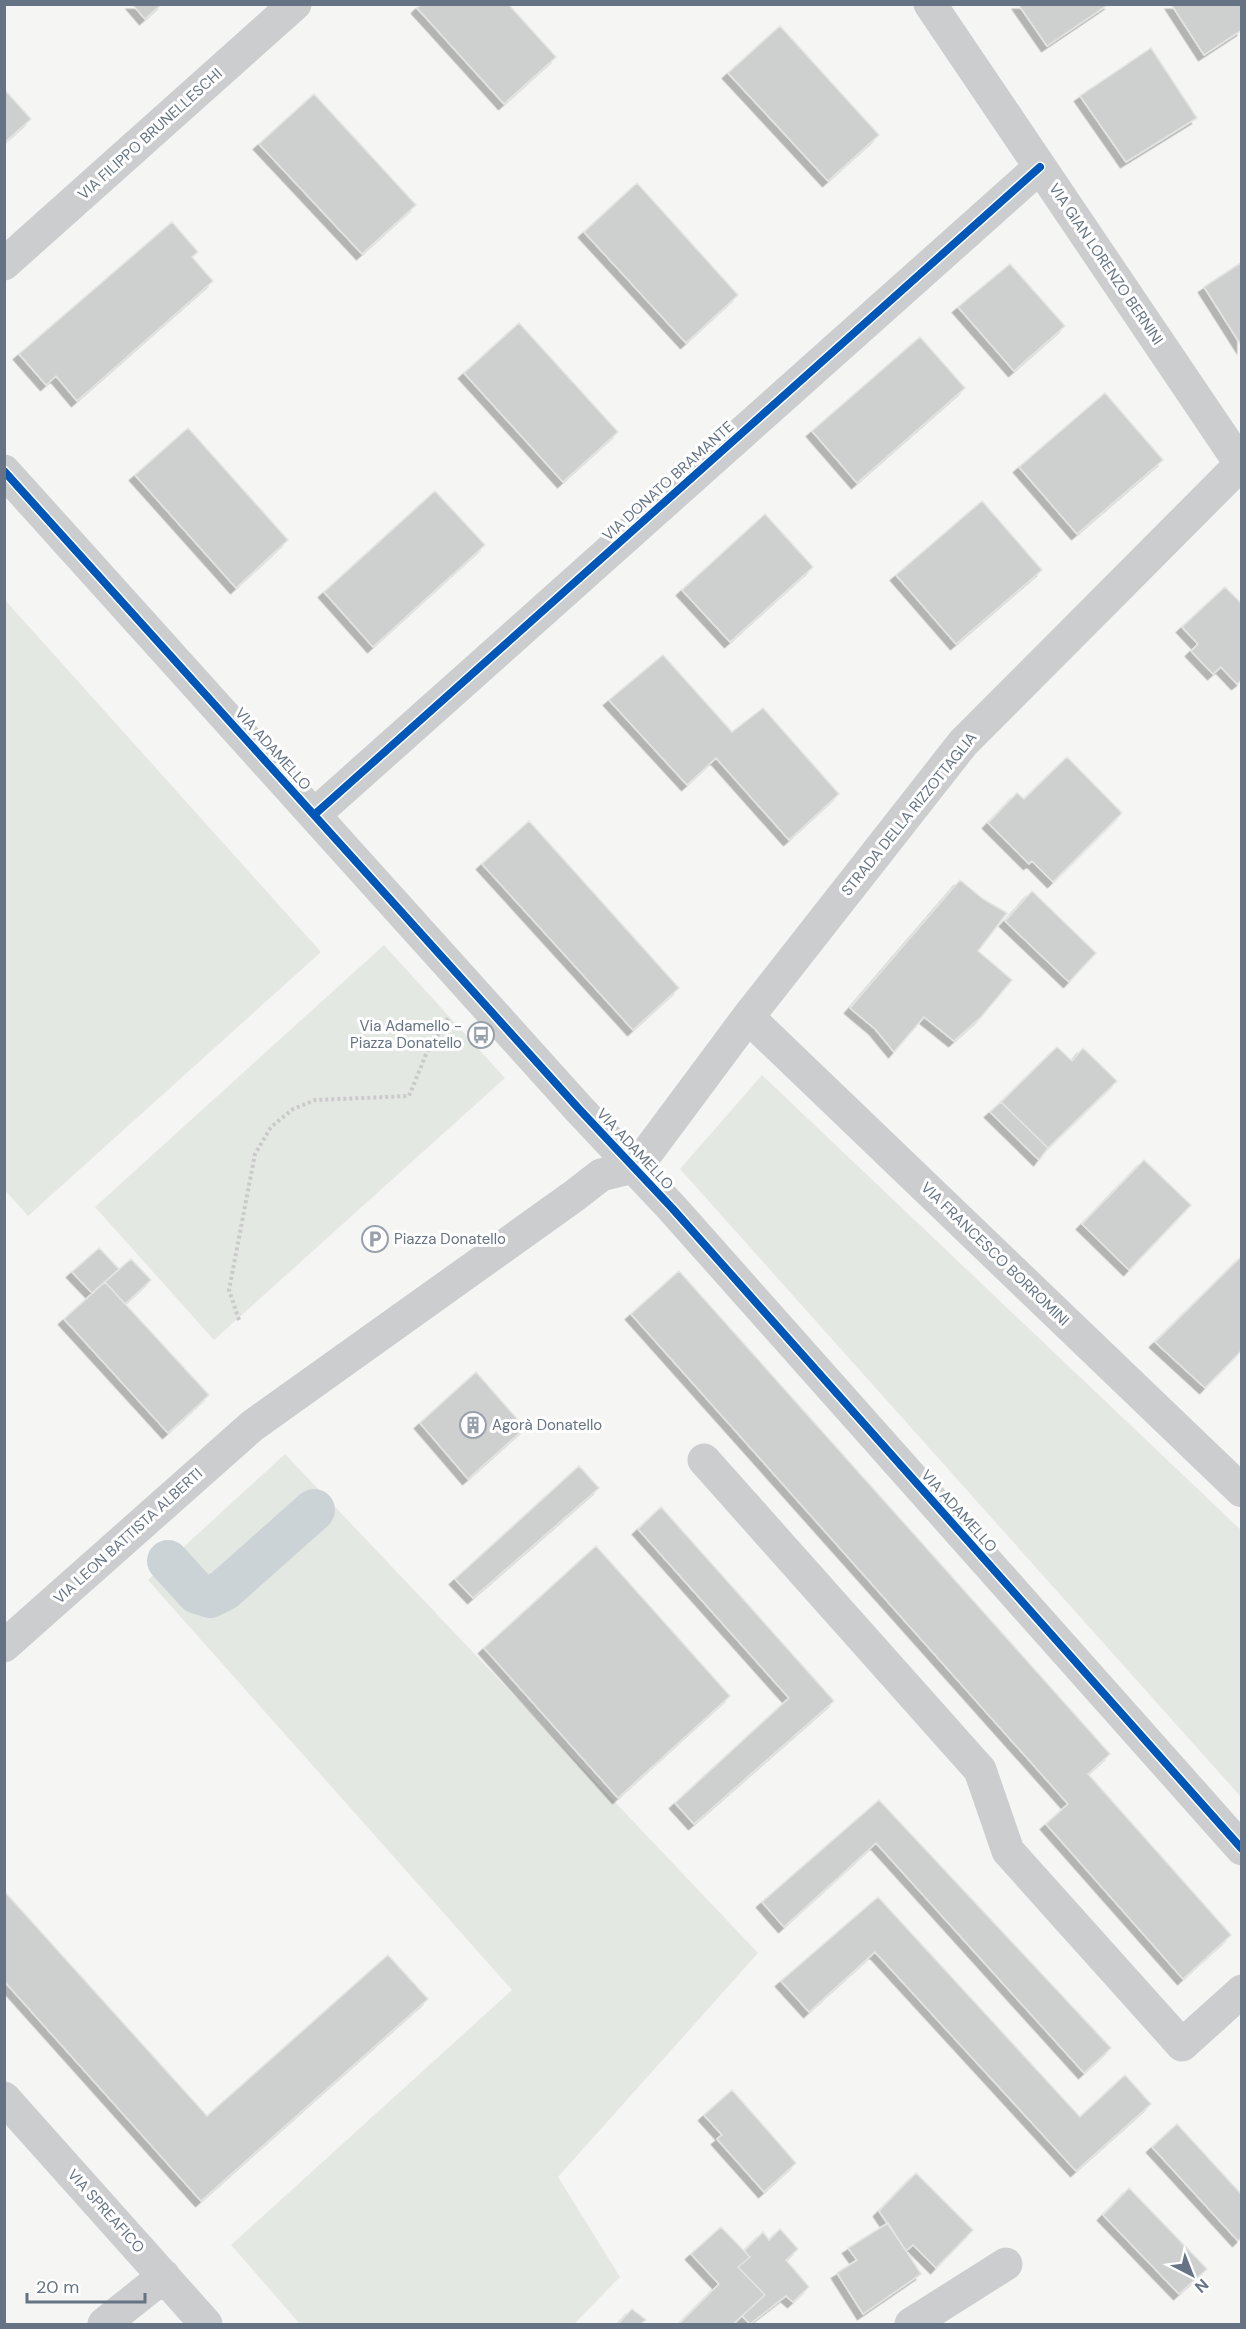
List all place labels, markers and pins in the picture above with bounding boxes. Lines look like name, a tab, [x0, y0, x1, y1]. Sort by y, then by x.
place label: Via Adamello - Piazza Donatello	[350, 1016, 462, 1053]
bus stop icon: Via Adamello - Piazza Donatello	[466, 1020, 496, 1050]
parking icon: Piazza Donatello	[360, 1224, 390, 1254]
place label: Piazza Donatello	[394, 1229, 506, 1249]
building icon: Agorà Donatello	[458, 1410, 488, 1440]
place label: Agorà Donatello	[492, 1415, 602, 1435]

